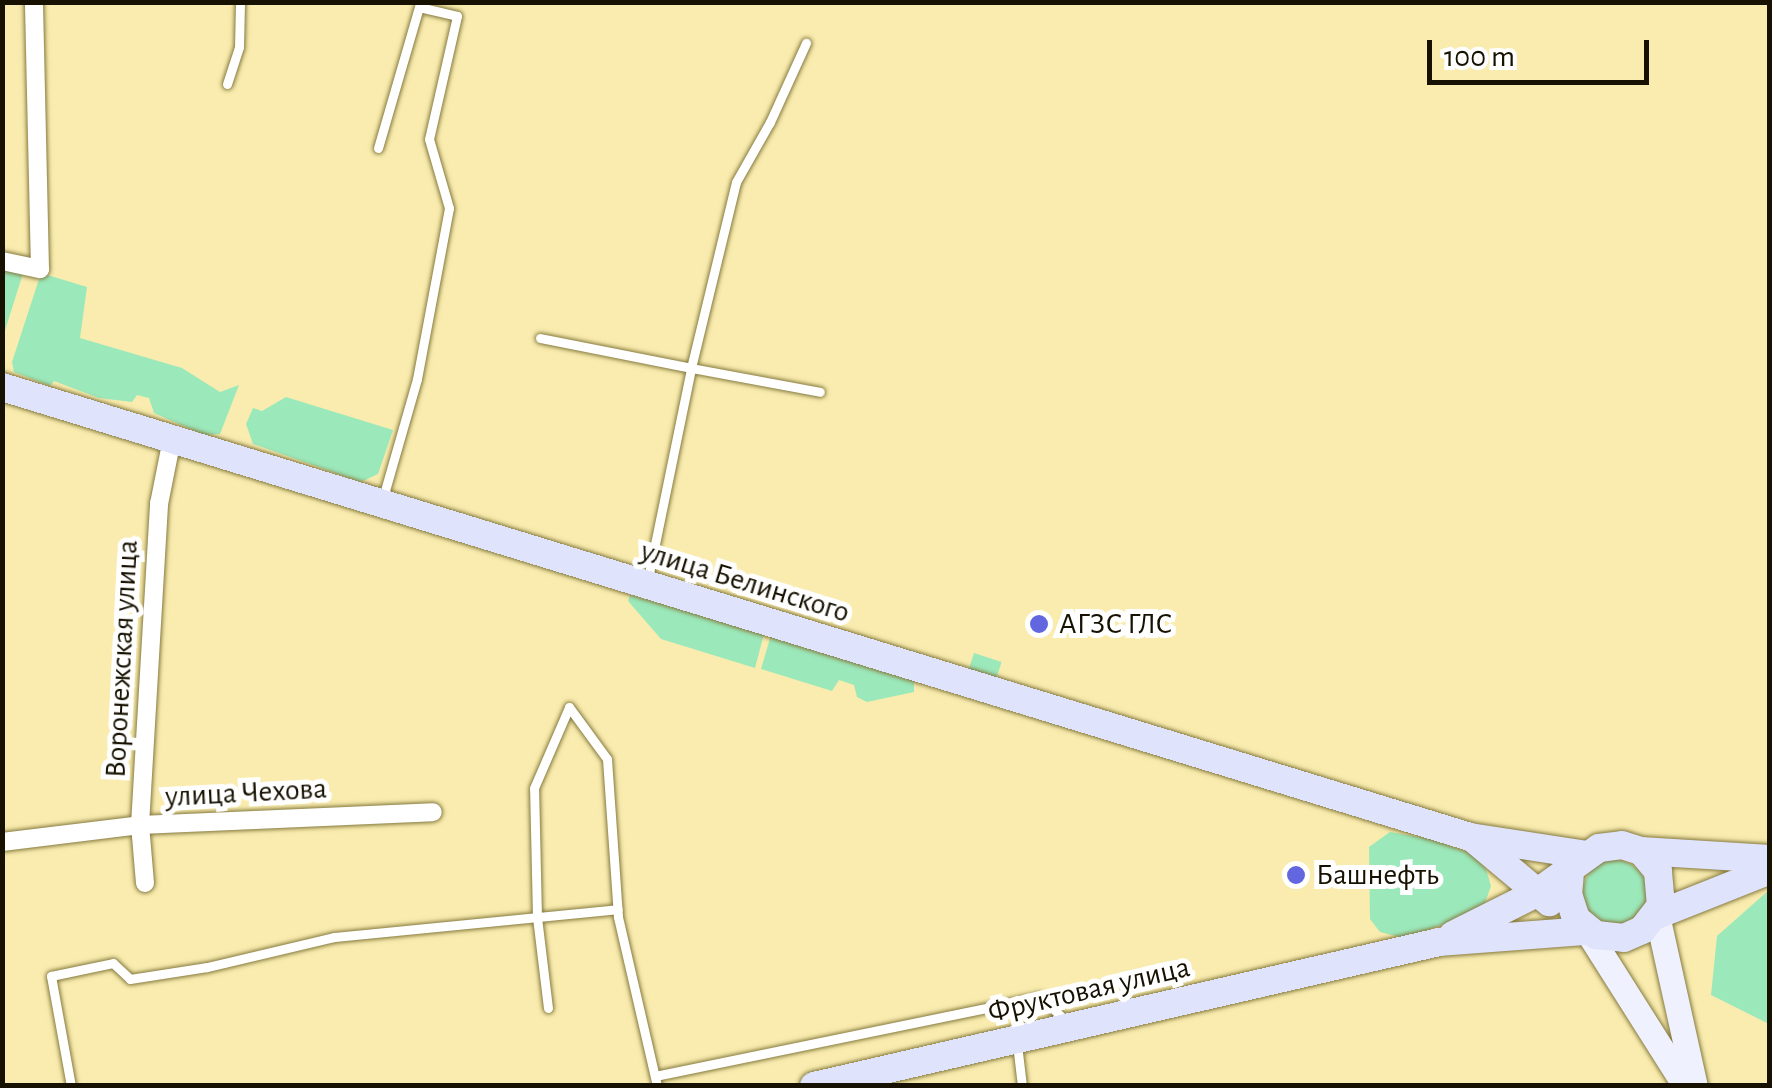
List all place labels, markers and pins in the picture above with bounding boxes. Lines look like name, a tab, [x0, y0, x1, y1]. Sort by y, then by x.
place label: АГЗС ГЛС	[1059, 606, 1172, 642]
marker: АГЗС ГЛС	[1028, 613, 1050, 635]
place label: Башнефть	[1316, 857, 1439, 893]
marker: Башнефть	[1285, 864, 1307, 886]

